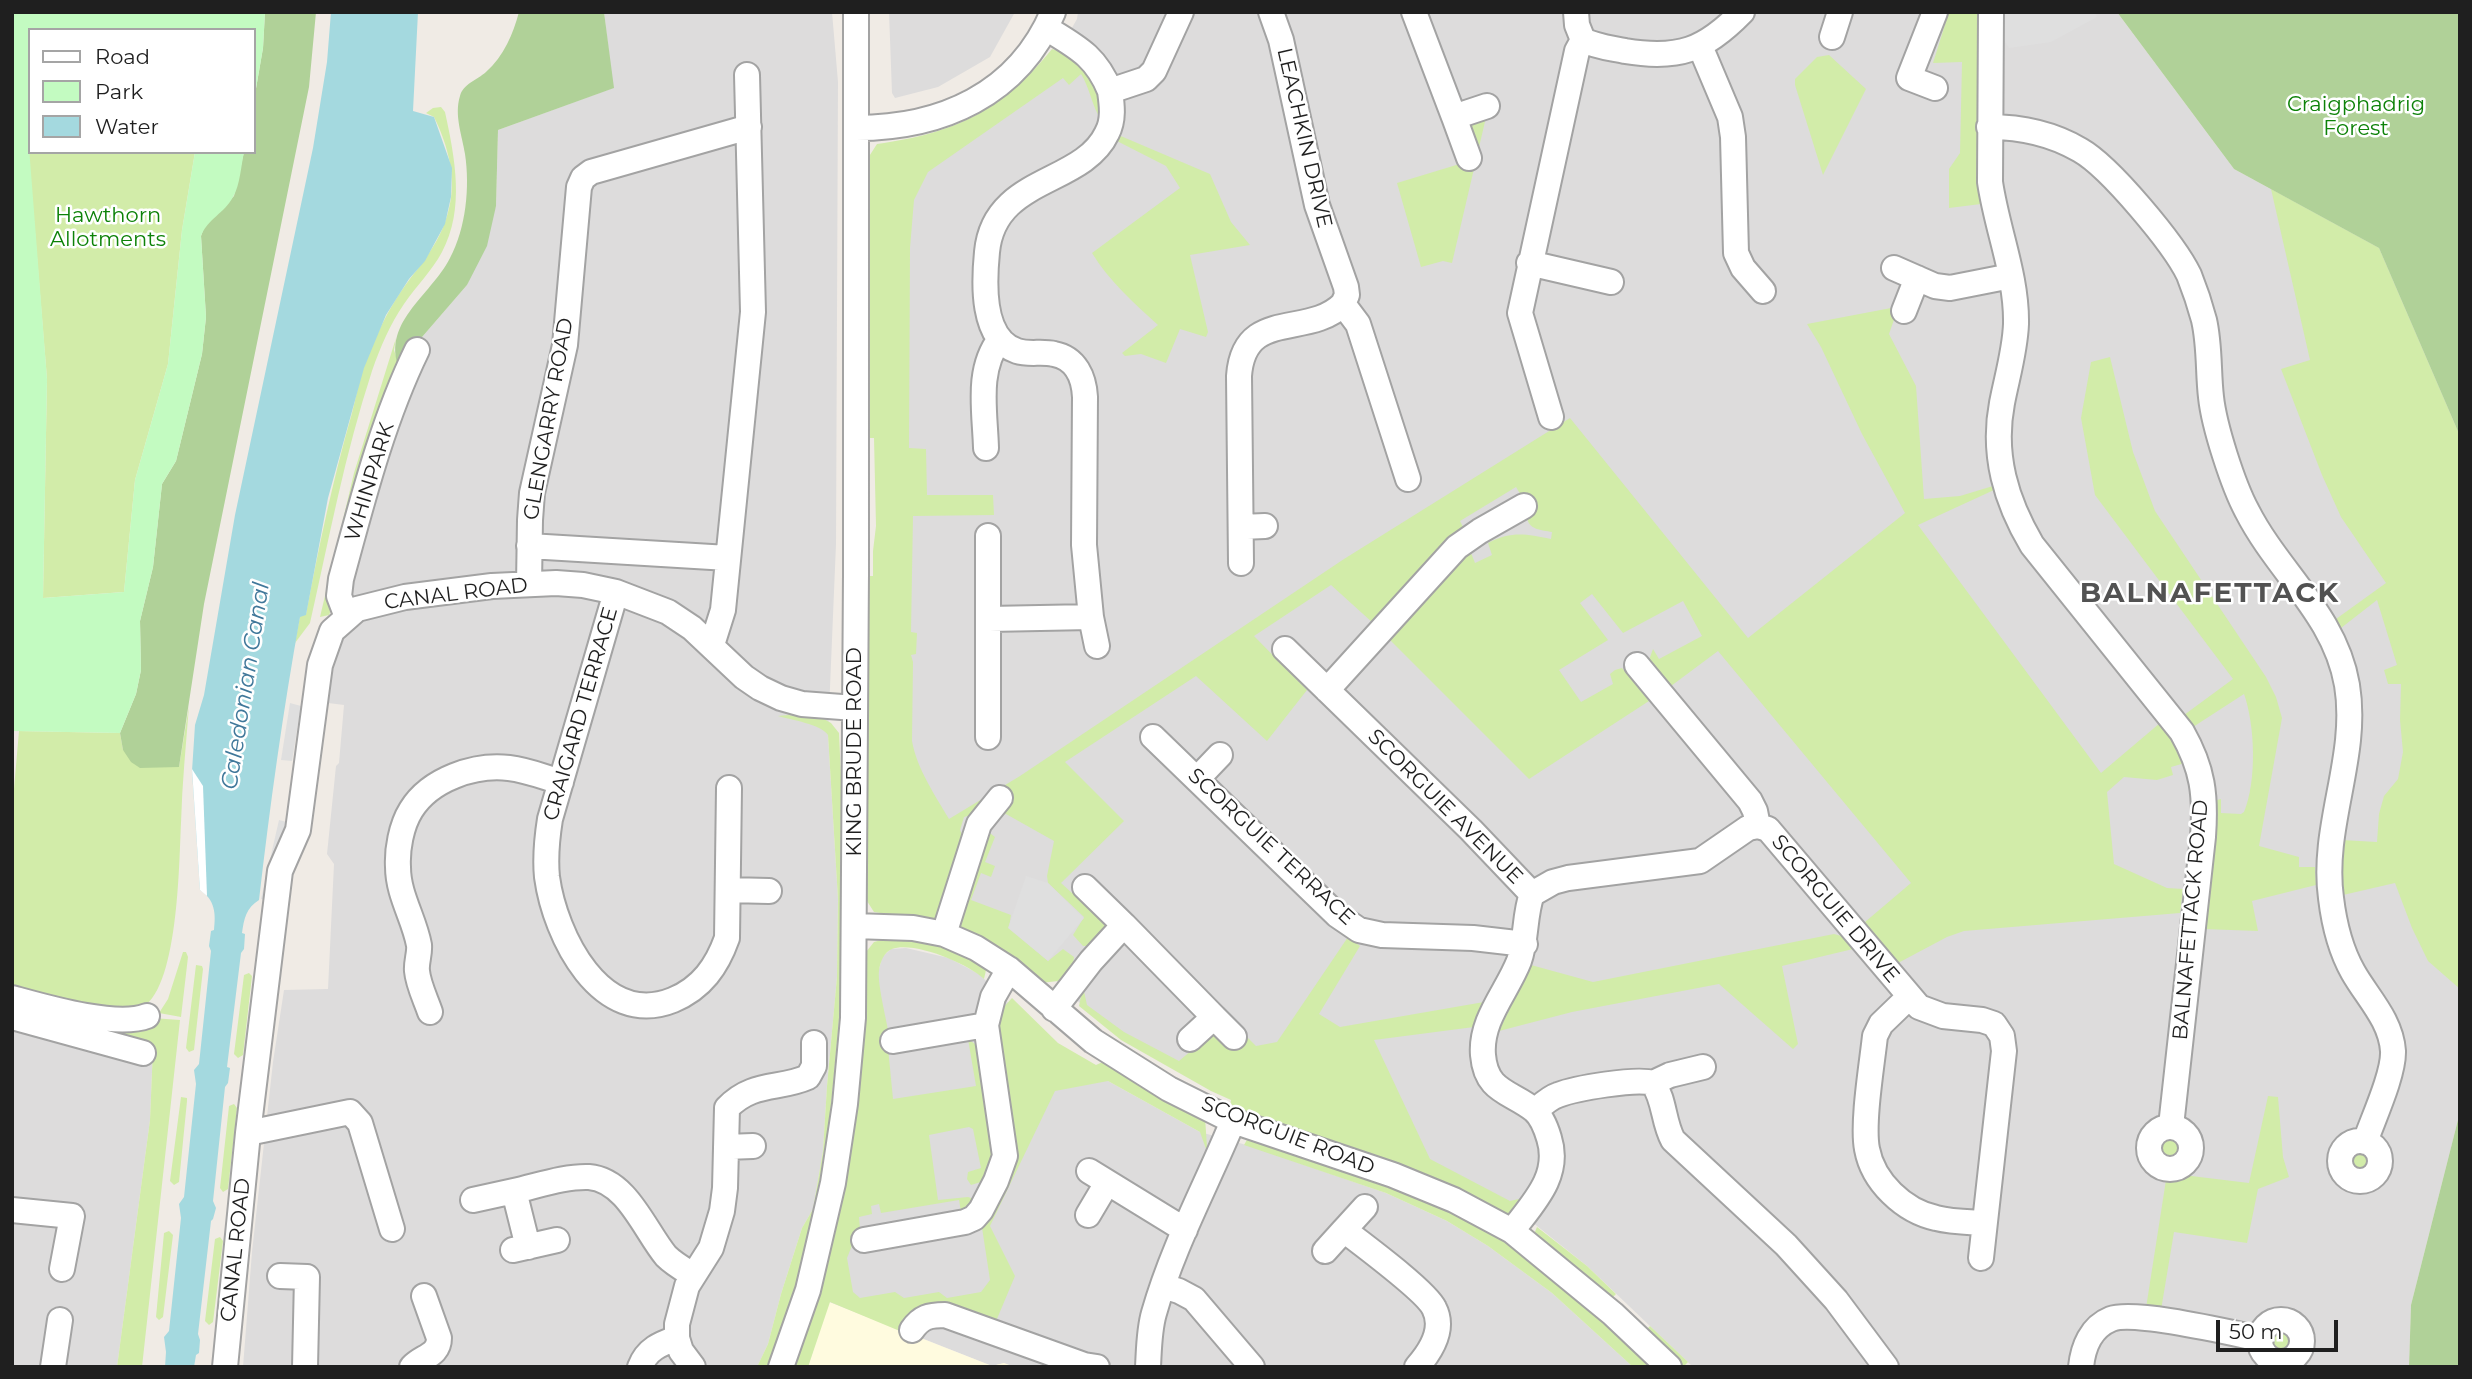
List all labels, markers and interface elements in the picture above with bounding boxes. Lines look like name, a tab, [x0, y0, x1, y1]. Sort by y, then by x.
legend	[28, 28, 256, 154]
text: Road	[95, 44, 150, 69]
street label: LEACHKIN DRIVE	[1271, 46, 1337, 230]
text: Park	[95, 79, 143, 104]
park label: Craigphadrig Forest	[2287, 92, 2425, 142]
text: Water	[95, 114, 159, 139]
park label: Hawthorn Allotments	[50, 203, 166, 253]
street label: GLENGARRY ROAD	[519, 316, 579, 522]
street label: WHINPARK	[340, 420, 400, 544]
street label: CANAL ROAD	[383, 573, 529, 615]
district label: BALNAFETTACK	[2081, 577, 2339, 611]
water label: Caledonian Canal	[216, 580, 276, 792]
street label: CRAIGARD TERRACE	[538, 604, 624, 824]
street label: KING BRUDE ROAD	[842, 647, 868, 857]
street label: SCORGUIE AVENUE	[1362, 724, 1528, 890]
street label: SCORGUIE TERRACE	[1182, 763, 1360, 931]
street label: BALNAFETTACK ROAD	[2168, 799, 2214, 1041]
street label: SCORGUIE DRIVE	[1766, 830, 1904, 988]
street label: SCORGUIE ROAD	[1198, 1091, 1378, 1181]
street label: CANAL ROAD	[216, 1177, 256, 1323]
scale bar	[2220, 1306, 2342, 1350]
text: 50 m	[2229, 1319, 2283, 1344]

